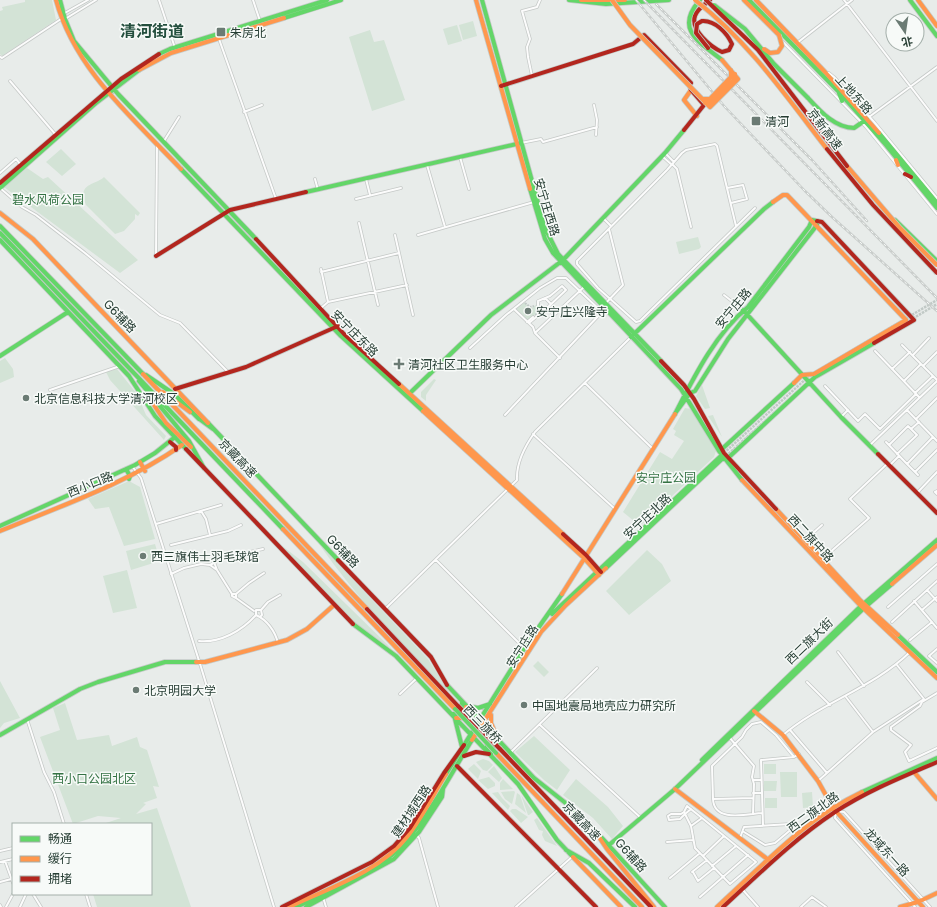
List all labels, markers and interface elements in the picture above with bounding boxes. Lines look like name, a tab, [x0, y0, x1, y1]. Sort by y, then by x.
north arrow	[885, 12, 925, 52]
district label: 清河街道	[120, 21, 184, 41]
place label: 朱房北	[230, 25, 266, 40]
marker: 朱房北	[215, 26, 227, 38]
text: 北	[900, 34, 914, 50]
street label: 上地东路	[832, 71, 876, 117]
street label: 京新高速	[805, 105, 845, 153]
place label: 清河	[765, 114, 789, 129]
marker: 清河	[750, 115, 762, 127]
street label: 安宁庄西路	[531, 176, 563, 238]
park label: 碧水风荷公园	[12, 192, 84, 207]
street label: 安宁庄路	[712, 285, 754, 331]
street label: G6辅路	[101, 296, 139, 336]
place label: 安宁庄兴隆寺	[536, 304, 608, 319]
street label: 安宁庄东路	[328, 306, 382, 360]
marker: 安宁庄兴隆寺	[523, 306, 533, 316]
place label: 清河社区卫生服务中心	[408, 357, 528, 372]
marker: 清河社区卫生服务中心	[393, 358, 405, 370]
place label: 北京信息科技大学清河校区	[34, 391, 178, 406]
marker: 北京信息科技大学清河校区	[21, 393, 31, 403]
street label: 京藏高速	[216, 436, 260, 480]
street label: 西小口路	[65, 468, 115, 500]
park label: 安宁庄公园	[636, 470, 696, 485]
street label: 安宁庄北路	[620, 490, 674, 542]
street label: 西二旗中路	[785, 511, 837, 565]
street label: G6辅路	[324, 531, 362, 571]
place label: 西三旗伟士羽毛球馆	[151, 549, 259, 564]
marker: 西三旗伟士羽毛球馆	[138, 551, 148, 561]
street label: 西二旗大街	[782, 615, 836, 667]
street label: 安宁庄路	[503, 622, 541, 670]
place label: 北京明园大学	[144, 683, 216, 698]
marker: 北京明园大学	[131, 685, 141, 695]
place label: 中国地震局地壳应力研究所	[532, 698, 676, 713]
marker: 中国地震局地壳应力研究所	[519, 700, 529, 710]
street label: 西三旗桥	[461, 702, 505, 746]
park label: 西小口公园北区	[52, 771, 136, 786]
street label: 建材城西路	[388, 782, 434, 840]
street label: 西二旗北路	[784, 788, 842, 836]
street label: 京藏高速	[560, 799, 604, 843]
legend	[12, 823, 152, 895]
street label: 龙域东一路	[861, 825, 913, 879]
text: 畅通	[48, 831, 72, 846]
street label: G6辅路	[612, 835, 650, 875]
text: 缓行	[48, 851, 72, 866]
text: 拥堵	[48, 871, 72, 886]

